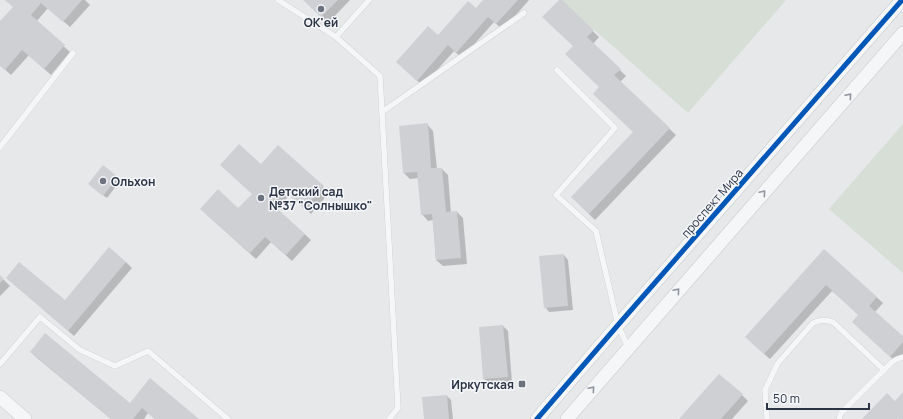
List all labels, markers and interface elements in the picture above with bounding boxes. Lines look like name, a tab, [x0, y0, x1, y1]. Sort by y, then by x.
marker: ОК'ей	[316, 4, 326, 14]
place label: ОК'ей	[304, 14, 338, 31]
one-way arrow	[844, 93, 851, 100]
street label: проспект Мира	[677, 165, 747, 241]
place label: Ольхон	[111, 173, 155, 190]
marker: Ольхон	[98, 176, 108, 186]
place label: Детский сад №37 "Солнышко"	[269, 183, 372, 214]
one-way arrow	[758, 191, 765, 198]
marker: Детский сад №37 "Солнышко"	[256, 193, 266, 203]
one-way arrow	[673, 289, 680, 296]
place label: Иркутская	[451, 376, 514, 393]
marker: Иркутская	[517, 379, 527, 389]
scale bar	[767, 385, 869, 411]
one-way arrow	[588, 387, 595, 394]
text: 50 m	[773, 390, 800, 407]

